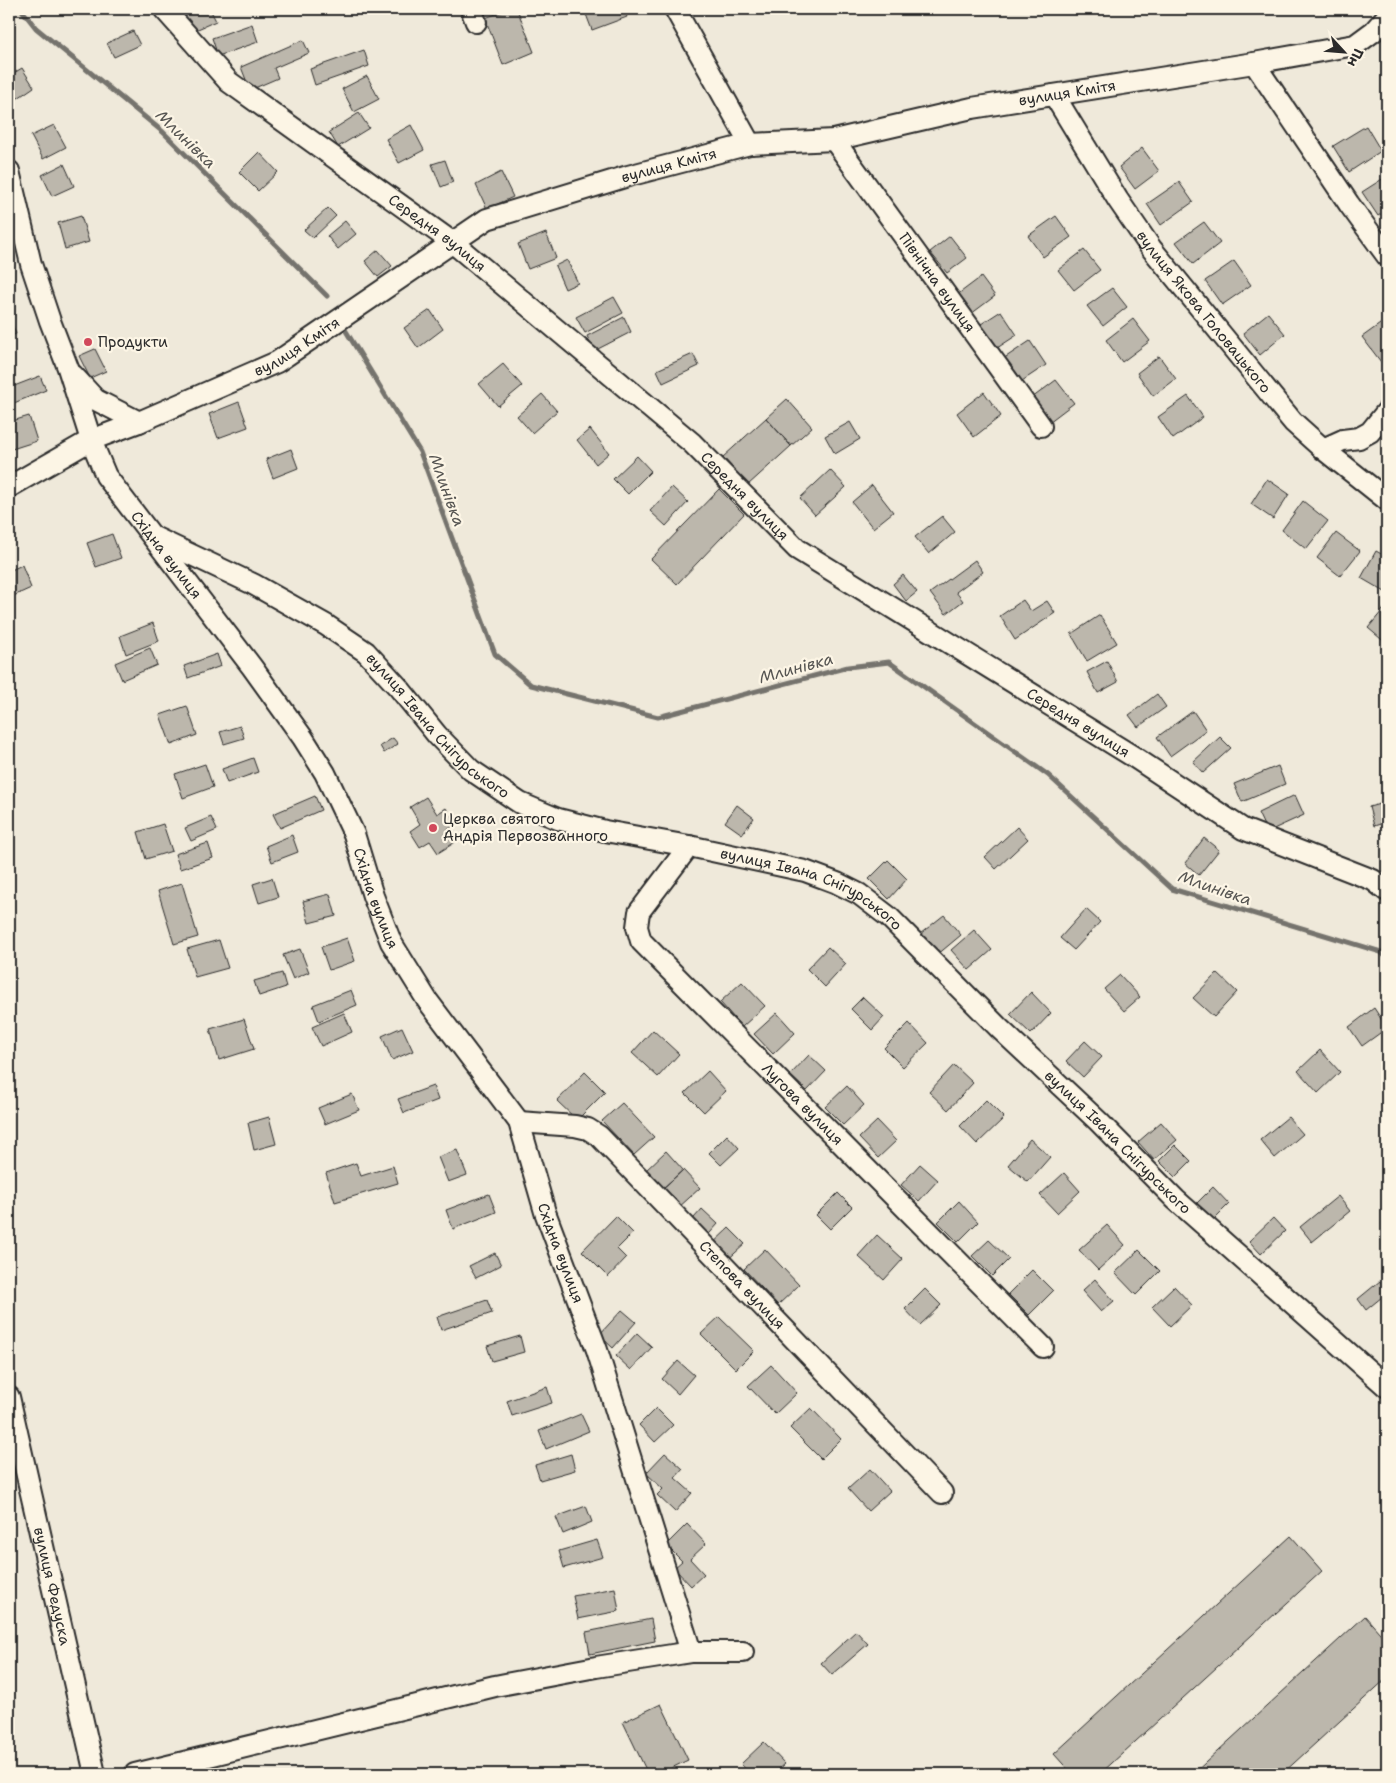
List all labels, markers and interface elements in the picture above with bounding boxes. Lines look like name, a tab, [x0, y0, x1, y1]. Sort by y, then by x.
north arrow	[1318, 28, 1368, 78]
text: Пн	[1344, 45, 1368, 70]
street label: вулиця Кмітя	[1017, 75, 1117, 110]
water label: Млинівка	[151, 105, 221, 173]
street label: вулиця Кмітя	[619, 143, 719, 188]
street label: Середня вулиця	[384, 190, 490, 276]
street label: вулиця Якова Головацького	[1132, 227, 1276, 397]
street label: Північна вулиця	[894, 229, 980, 336]
street label: вулиця Кмітя	[251, 312, 344, 381]
place label: Продукти	[98, 332, 168, 352]
marker: Продукти	[82, 336, 94, 348]
street label: Середня вулиця	[696, 447, 793, 545]
water label: Млинівка	[424, 451, 470, 529]
street label: Східна вулиця	[126, 507, 206, 603]
water label: Млинівка	[757, 648, 835, 688]
street label: вулиця Івана Снігурського	[362, 649, 513, 803]
street label: Середня вулиця	[1023, 683, 1134, 762]
place label: Церква святого Андрія Первозванного	[443, 809, 608, 846]
marker: Церква святого Андрія Первозванного	[427, 822, 439, 834]
street label: вулиця Івана Снігурського	[718, 843, 907, 935]
street label: Східна вулиця	[349, 845, 403, 953]
water label: Млинівка	[1176, 866, 1254, 910]
street label: Лугова вулиця	[757, 1059, 848, 1150]
street label: вулиця Івана Снігурського	[1040, 1066, 1195, 1219]
street label: Східна вулиця	[533, 1201, 588, 1306]
street label: Степова вулиця	[695, 1236, 790, 1334]
street label: вулиця Федуска	[29, 1525, 75, 1648]

